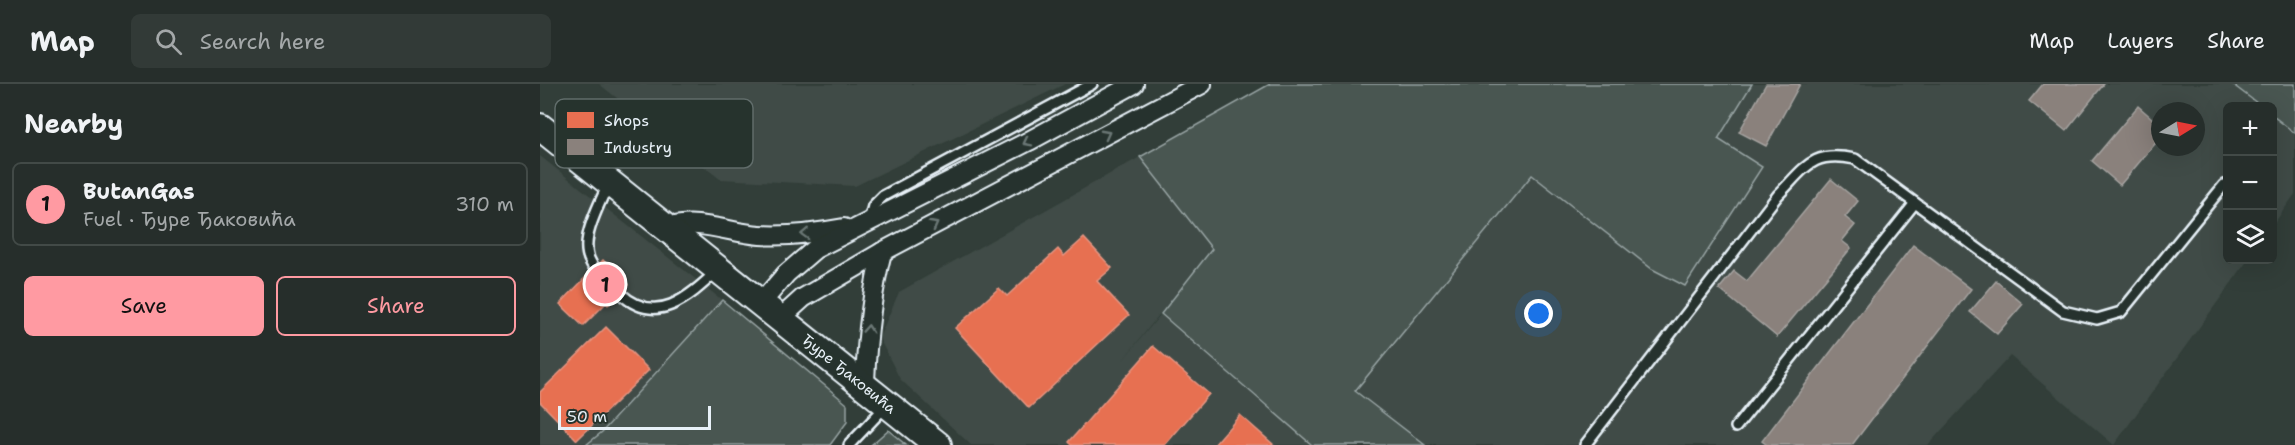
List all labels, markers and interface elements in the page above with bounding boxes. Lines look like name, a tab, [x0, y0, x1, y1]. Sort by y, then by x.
search box	[131, 14, 551, 68]
text: Map	[30, 22, 95, 60]
icon: search	[152, 25, 185, 58]
text: Search here	[200, 27, 325, 56]
text: Map	[2029, 27, 2074, 55]
text: Layers	[2107, 27, 2174, 55]
text: Share	[2207, 27, 2265, 55]
legend	[555, 99, 753, 168]
north arrow	[2151, 102, 2205, 156]
map controls	[2223, 102, 2277, 264]
button: +	[2223, 102, 2277, 156]
text: Nearby	[24, 106, 123, 141]
text: Shops	[604, 110, 649, 131]
one-way arrow	[1100, 130, 1110, 141]
one-way arrow	[1023, 135, 1034, 146]
text: Industry	[604, 137, 672, 158]
button: −	[2223, 156, 2277, 210]
text: ButanGas	[83, 177, 195, 206]
text: 1	[41, 191, 50, 217]
text: 310 m	[455, 191, 514, 217]
text: Fuel · Ђуре Ђаковића	[83, 206, 296, 232]
button: layers	[2223, 210, 2277, 264]
one-way arrow	[927, 221, 938, 232]
one-way arrow	[801, 227, 810, 240]
pin: 1	[586, 262, 624, 306]
button: Save	[24, 276, 264, 336]
button: Share	[276, 276, 516, 336]
your location	[1524, 299, 1553, 328]
one-way arrow	[861, 325, 874, 334]
street label: Ђуре Ђаковића	[798, 330, 901, 419]
scale bar	[558, 403, 711, 430]
text: 50 m	[567, 406, 607, 427]

